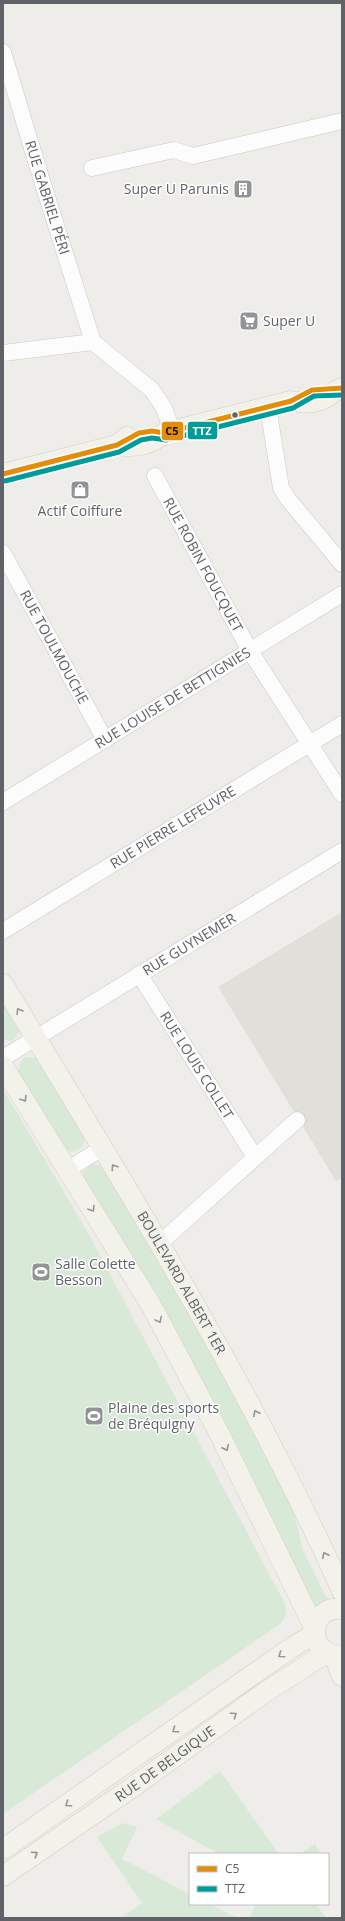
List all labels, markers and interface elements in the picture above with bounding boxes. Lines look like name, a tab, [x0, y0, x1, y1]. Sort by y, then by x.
street label: RUE GABRIEL PÉRI	[21, 138, 75, 257]
building icon: Super U Parunis	[232, 178, 254, 200]
place label: Super U Parunis	[124, 179, 229, 198]
supermarket icon: Super U	[238, 310, 260, 332]
place label: Super U	[263, 311, 315, 330]
unlabelled marker	[230, 410, 240, 420]
line badge: C5	[161, 421, 184, 441]
line badge: TTZ	[187, 421, 218, 440]
text: C5	[165, 423, 179, 438]
text: TTZ	[192, 423, 212, 438]
shop icon: Actif Coiffure	[69, 479, 91, 501]
street label: RUE ROBIN FOUCQUET	[159, 494, 248, 636]
place label: Actif Coiffure	[38, 501, 123, 520]
street label: RUE TOULMOUCHE	[16, 586, 93, 707]
street label: RUE LOUISE DE BETTIGNIES	[91, 642, 254, 753]
street label: RUE PIERRE LEFEUVRE	[106, 781, 239, 873]
street label: RUE GUYNEMER	[139, 908, 239, 980]
one-way arrow	[17, 1008, 24, 1015]
street label: RUE LOUIS COLLET	[156, 1008, 239, 1123]
one-way arrow	[19, 1095, 26, 1102]
one-way arrow	[112, 1164, 119, 1171]
one-way arrow	[87, 1205, 94, 1212]
street label: BOULEVARD ALBERT 1ER	[133, 1207, 231, 1358]
place label: Salle Colette Besson	[55, 1254, 136, 1289]
sports icon: Salle Colette Besson	[30, 1261, 52, 1283]
one-way arrow	[154, 1316, 162, 1324]
place label: Plaine des sports de Bréquigny	[108, 1398, 219, 1433]
sports icon: Plaine des sports de Bréquigny	[83, 1405, 105, 1427]
one-way arrow	[253, 1410, 261, 1418]
one-way arrow	[221, 1444, 229, 1451]
one-way arrow	[322, 1552, 330, 1560]
one-way arrow	[278, 1650, 285, 1658]
one-way arrow	[229, 1713, 236, 1720]
street label: RUE DE BELGIQUE	[111, 1721, 219, 1806]
one-way arrow	[172, 1725, 179, 1732]
one-way arrow	[65, 1799, 72, 1807]
one-way arrow	[31, 1851, 38, 1859]
legend	[189, 1853, 329, 1905]
text: C5	[225, 1860, 240, 1877]
text: TTZ	[225, 1880, 245, 1897]

